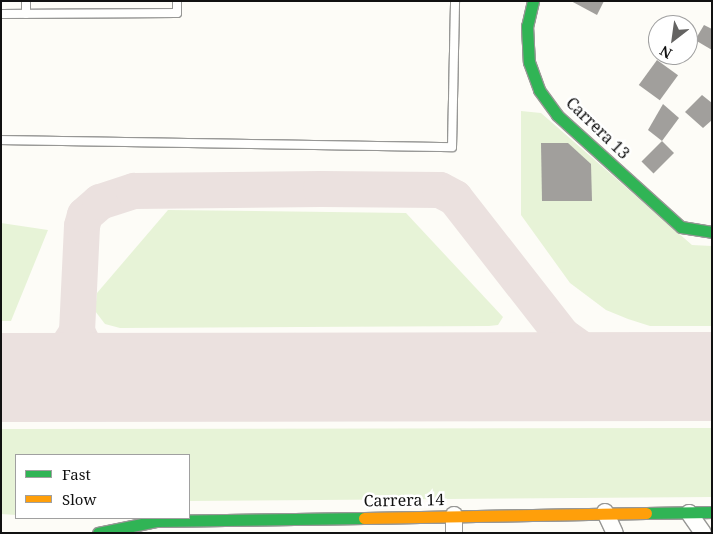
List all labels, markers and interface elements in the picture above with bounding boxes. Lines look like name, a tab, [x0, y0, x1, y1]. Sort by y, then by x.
north arrow	[648, 15, 698, 65]
text: N	[656, 42, 675, 64]
street label: Carrera 13	[562, 93, 634, 163]
legend	[15, 454, 190, 519]
text: Fast	[62, 464, 91, 484]
text: Slow	[62, 489, 96, 509]
street label: Carrera 14	[363, 490, 445, 510]

